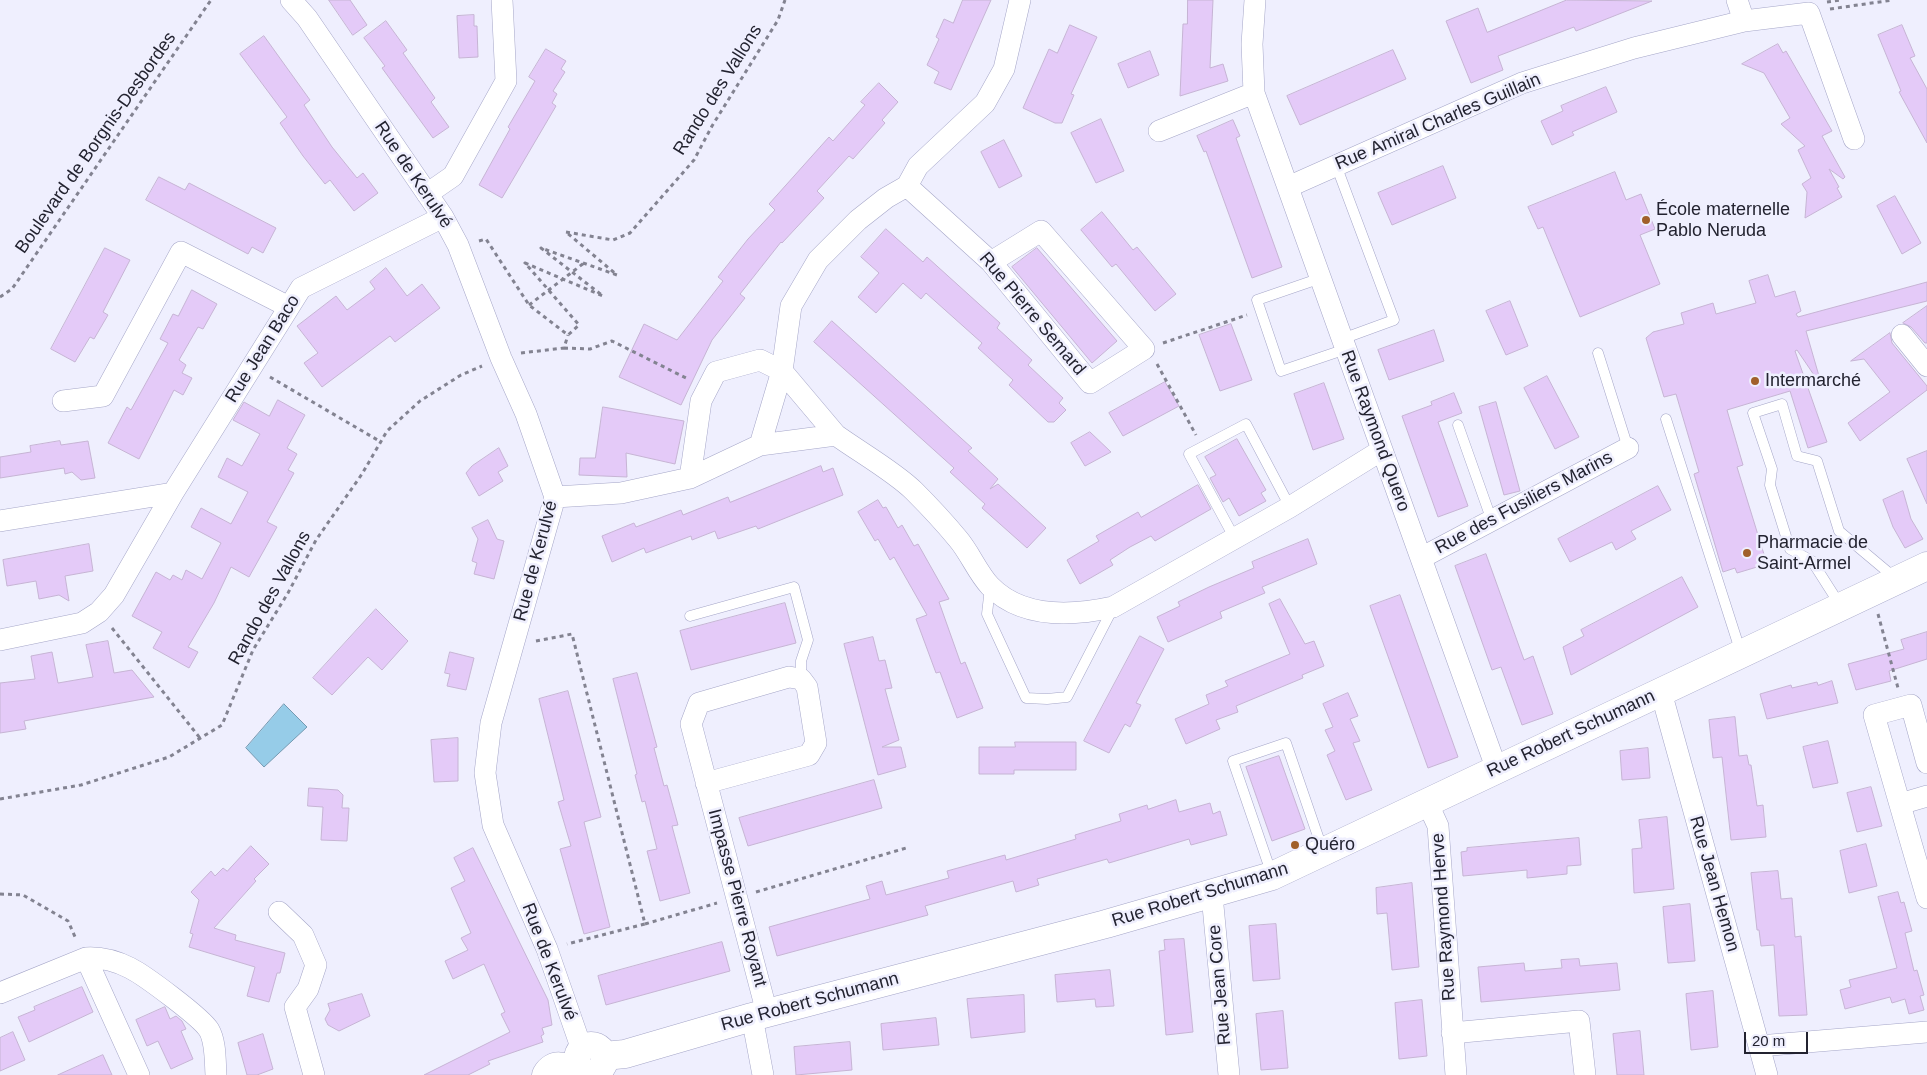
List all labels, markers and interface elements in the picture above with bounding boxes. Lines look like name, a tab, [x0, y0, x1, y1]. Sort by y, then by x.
street label: Rando des Vallons	[669, 21, 767, 159]
street label: Boulevard de Borgnis-Desbordes	[11, 28, 181, 258]
street label: Rue Amiral Charles Guillain	[1332, 69, 1544, 175]
street label: Rue de Kerulvé	[369, 118, 457, 232]
place label: École maternelle Pablo Neruda	[1656, 199, 1790, 242]
marker: École maternelle Pablo Neruda	[1640, 214, 1652, 226]
street label: Rue Pierre Semard	[974, 248, 1090, 380]
street label: Rue Jean Baco	[221, 291, 305, 407]
street label: Rue Raymond Quero	[1336, 347, 1414, 515]
place label: Intermarché	[1765, 370, 1861, 392]
marker: Intermarché	[1749, 375, 1761, 387]
street label: Rue des Fusiliers Marins	[1431, 447, 1617, 559]
street label: Rue de Kerulvé	[510, 498, 562, 624]
street label: Rando des Vallons	[224, 527, 316, 669]
place label: Pharmacie de Saint-Armel	[1757, 532, 1868, 574]
marker: Pharmacie de Saint-Armel	[1741, 547, 1753, 559]
street label: Rue Robert Schumann	[1483, 686, 1659, 782]
street label: Impasse Pierre Royant	[703, 807, 771, 989]
street label: Rue Jean Hemon	[1684, 814, 1744, 954]
street label: Rue Raymond Herve	[1427, 832, 1461, 1002]
place label: Quéro	[1305, 834, 1355, 856]
marker: Quéro	[1289, 839, 1301, 851]
street label: Rue Robert Schumann	[1109, 858, 1291, 932]
street label: Rue de Kerulvé	[517, 900, 581, 1024]
street label: Rue Jean Core	[1204, 924, 1236, 1046]
street label: Rue Robert Schumann	[719, 968, 901, 1036]
scale bar	[1747, 1022, 1811, 1054]
text: 20 m	[1752, 1032, 1785, 1049]

